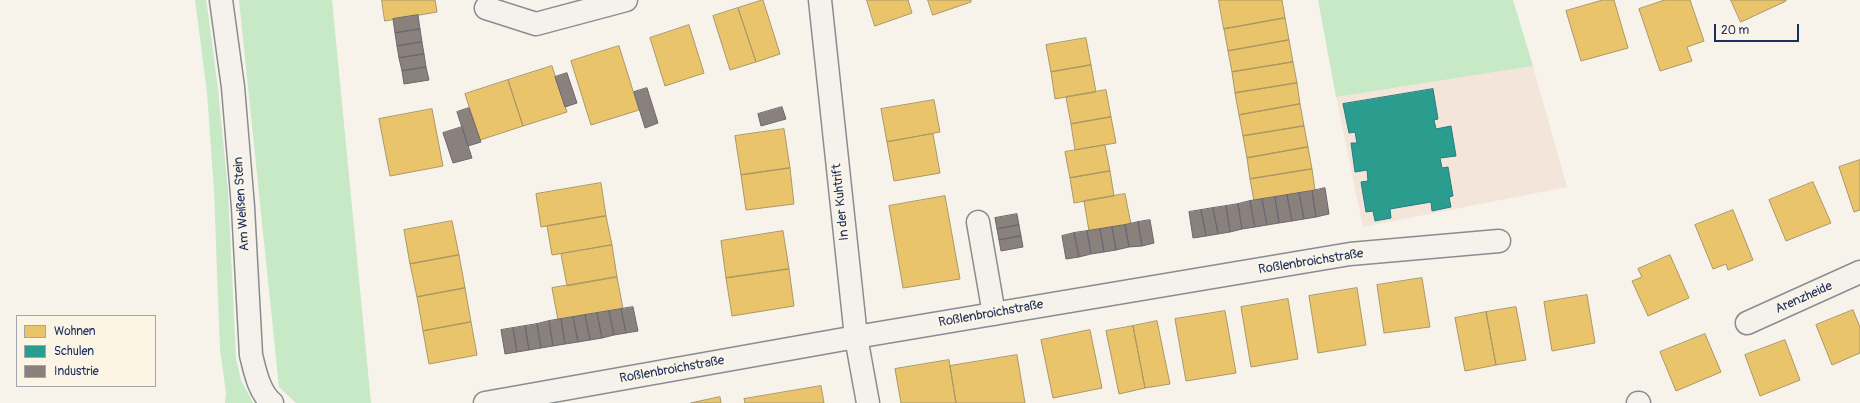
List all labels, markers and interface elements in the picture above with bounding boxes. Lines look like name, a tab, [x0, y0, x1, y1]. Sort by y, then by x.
scale bar	[1716, 16, 1801, 42]
text: 20 m	[1721, 23, 1749, 38]
street label: Am Weißen Stein	[231, 156, 253, 252]
street label: In der Kuhtrift	[829, 163, 853, 241]
street label: Roßlenbroichstraße	[1257, 246, 1365, 278]
street label: Arenzheide	[1773, 279, 1835, 317]
street label: Roßlenbroichstraße	[937, 297, 1045, 331]
legend	[16, 315, 156, 387]
text: Wohnen	[54, 324, 96, 339]
text: Schulen	[54, 344, 94, 359]
street label: Roßlenbroichstraße	[618, 353, 726, 387]
text: Industrie	[54, 364, 99, 379]

